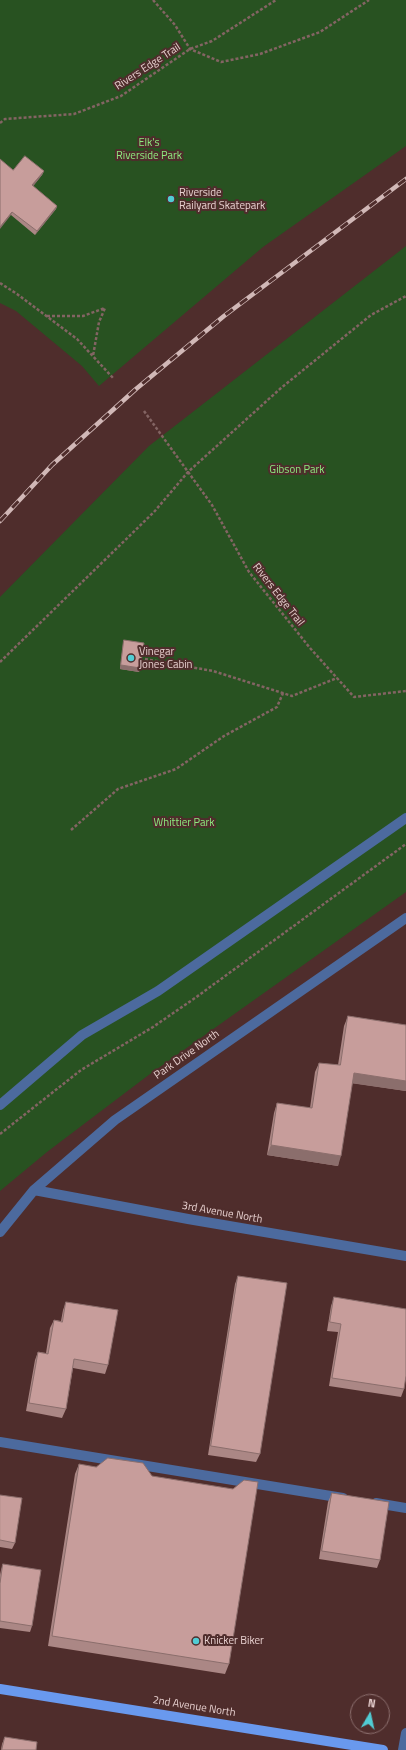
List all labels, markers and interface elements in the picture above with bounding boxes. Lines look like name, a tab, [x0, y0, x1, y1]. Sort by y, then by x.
street label: Rivers Edge Trail	[113, 41, 183, 93]
park label: Elk's Riverside Park	[116, 136, 182, 162]
place label: Riverside Railyard Skatepark	[179, 186, 265, 212]
marker: Riverside Railyard Skatepark	[166, 194, 176, 204]
park label: Gibson Park	[269, 463, 325, 477]
street label: Rivers Edge Trail	[249, 561, 307, 629]
place label: Vinegar Jones Cabin	[139, 645, 193, 671]
marker: Vinegar Jones Cabin	[126, 653, 136, 663]
park label: Whittier Park	[153, 816, 215, 830]
street label: Park Drive North	[152, 1028, 222, 1082]
street label: 3rd Avenue North	[181, 1199, 263, 1227]
place label: Knicker Biker	[204, 1634, 264, 1648]
marker: Knicker Biker	[191, 1636, 201, 1646]
street label: 2nd Avenue North	[152, 1694, 236, 1720]
north arrow	[350, 1694, 390, 1734]
text: N	[367, 1695, 377, 1712]

